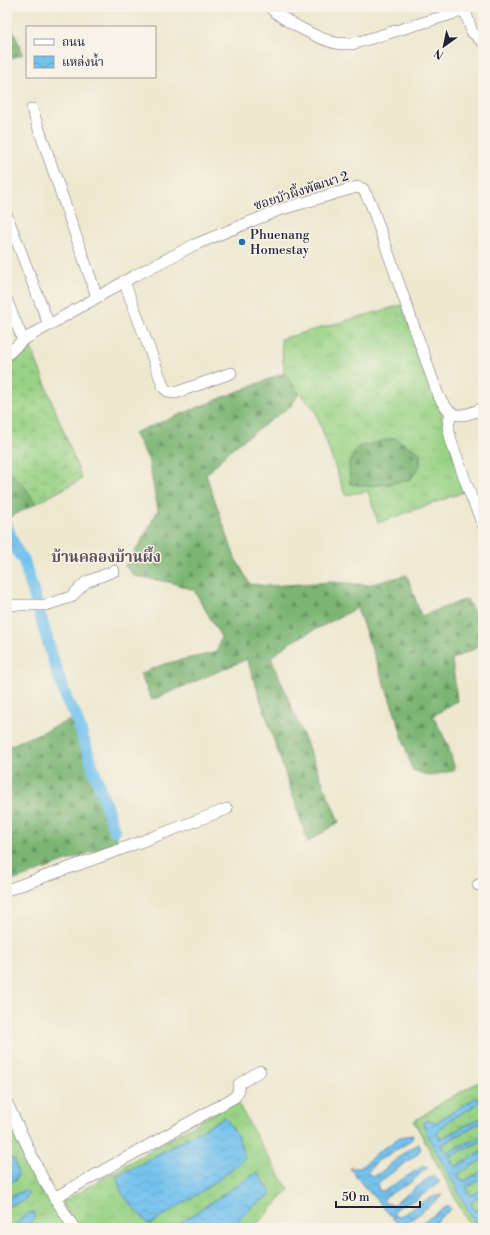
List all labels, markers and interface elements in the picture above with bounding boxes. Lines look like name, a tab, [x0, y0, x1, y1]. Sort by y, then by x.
legend	[26, 26, 156, 78]
north arrow	[424, 26, 464, 66]
text: ถนน	[62, 35, 85, 50]
text: N	[431, 45, 447, 62]
text: แหล่งน้ำ	[62, 53, 104, 70]
street label: ซอยบัวผึ้งพัฒนา 2	[251, 166, 351, 214]
place label: Phuenang Homestay	[250, 227, 310, 258]
marker: Phuenang Homestay	[237, 237, 247, 247]
district label: บ้านคลองบ้านผึ้ง	[51, 546, 161, 567]
scale bar	[336, 1183, 420, 1209]
text: 50 m	[342, 1190, 370, 1205]

